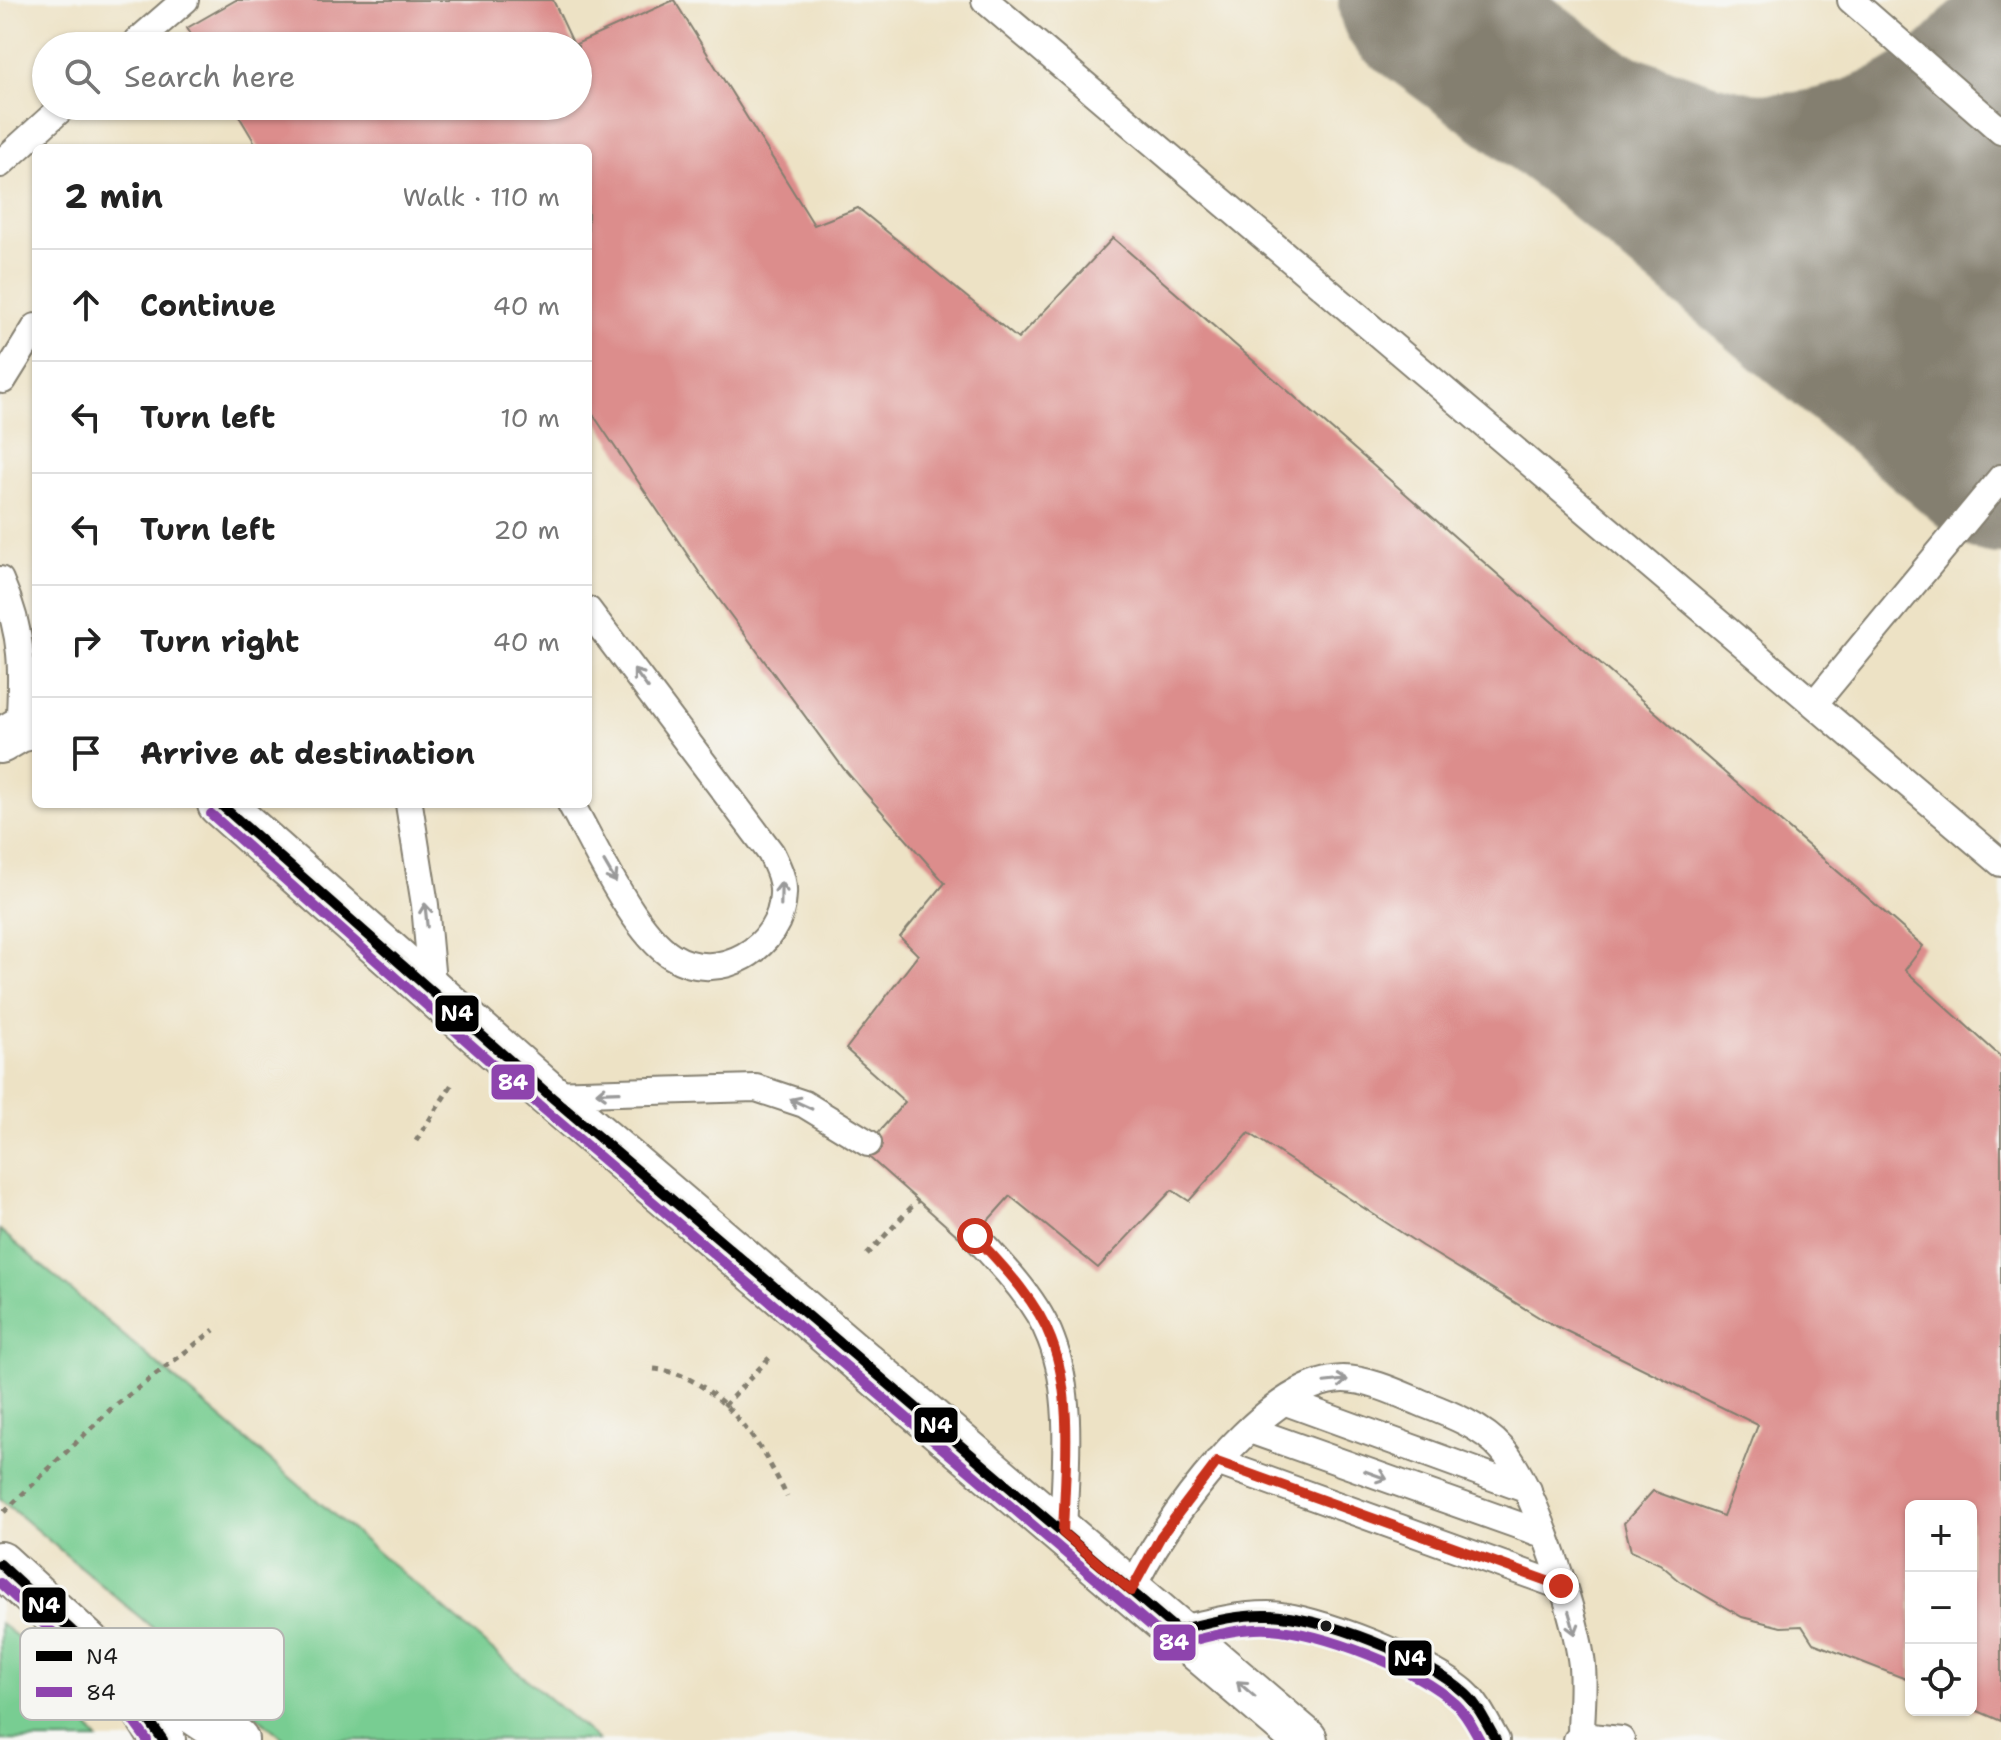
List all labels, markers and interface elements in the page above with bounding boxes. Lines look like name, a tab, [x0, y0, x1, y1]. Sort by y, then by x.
search box	[32, 32, 592, 120]
icon: search	[60, 54, 104, 98]
text: Search here	[124, 56, 295, 97]
text: 2 min	[64, 173, 163, 219]
text: Walk · 110 m	[402, 179, 560, 214]
icon: ahead	[64, 283, 108, 327]
text: Continue	[140, 285, 276, 326]
text: 40 m	[493, 288, 560, 323]
icon: left	[64, 395, 108, 439]
text: Turn left	[140, 397, 275, 438]
text: 10 m	[500, 400, 560, 435]
icon: left	[64, 507, 108, 551]
text: Turn left	[140, 509, 275, 550]
text: 20 m	[493, 512, 560, 547]
icon: right	[64, 619, 108, 663]
text: Turn right	[140, 621, 299, 662]
text: 40 m	[493, 624, 560, 659]
one-way arrow	[633, 669, 650, 691]
icon: arrive	[64, 731, 108, 775]
text: Arrive at destination	[140, 733, 475, 774]
one-way arrow	[603, 859, 618, 883]
one-way arrow	[773, 881, 789, 908]
one-way arrow	[419, 902, 434, 929]
line badge: N4	[434, 994, 480, 1033]
text: N4	[441, 999, 474, 1028]
line badge: 84	[490, 1063, 536, 1101]
text: 84	[498, 1068, 529, 1097]
one-way arrow	[595, 1084, 622, 1100]
one-way arrow	[789, 1096, 813, 1111]
route start	[957, 1218, 993, 1254]
one-way arrow	[1322, 1374, 1349, 1389]
line badge: N4	[913, 1406, 959, 1444]
text: N4	[920, 1411, 953, 1440]
one-way arrow	[1363, 1468, 1388, 1483]
map controls	[1905, 1500, 1977, 1716]
button: +	[1905, 1500, 1977, 1572]
route end	[1543, 1568, 1579, 1604]
button: −	[1905, 1572, 1977, 1644]
line badge: N4	[21, 1586, 67, 1624]
text: N4	[28, 1591, 61, 1620]
one-way arrow	[1566, 1610, 1580, 1635]
unlabelled marker	[1318, 1618, 1334, 1634]
line badge: 84	[1152, 1623, 1197, 1662]
legend	[20, 1628, 284, 1720]
text: 84	[1159, 1628, 1190, 1657]
line badge: N4	[1387, 1639, 1433, 1677]
text: N4	[86, 1642, 118, 1671]
text: N4	[1394, 1644, 1427, 1673]
button: locate	[1905, 1644, 1977, 1716]
text: 84	[86, 1678, 116, 1707]
one-way arrow	[1236, 1680, 1257, 1698]

